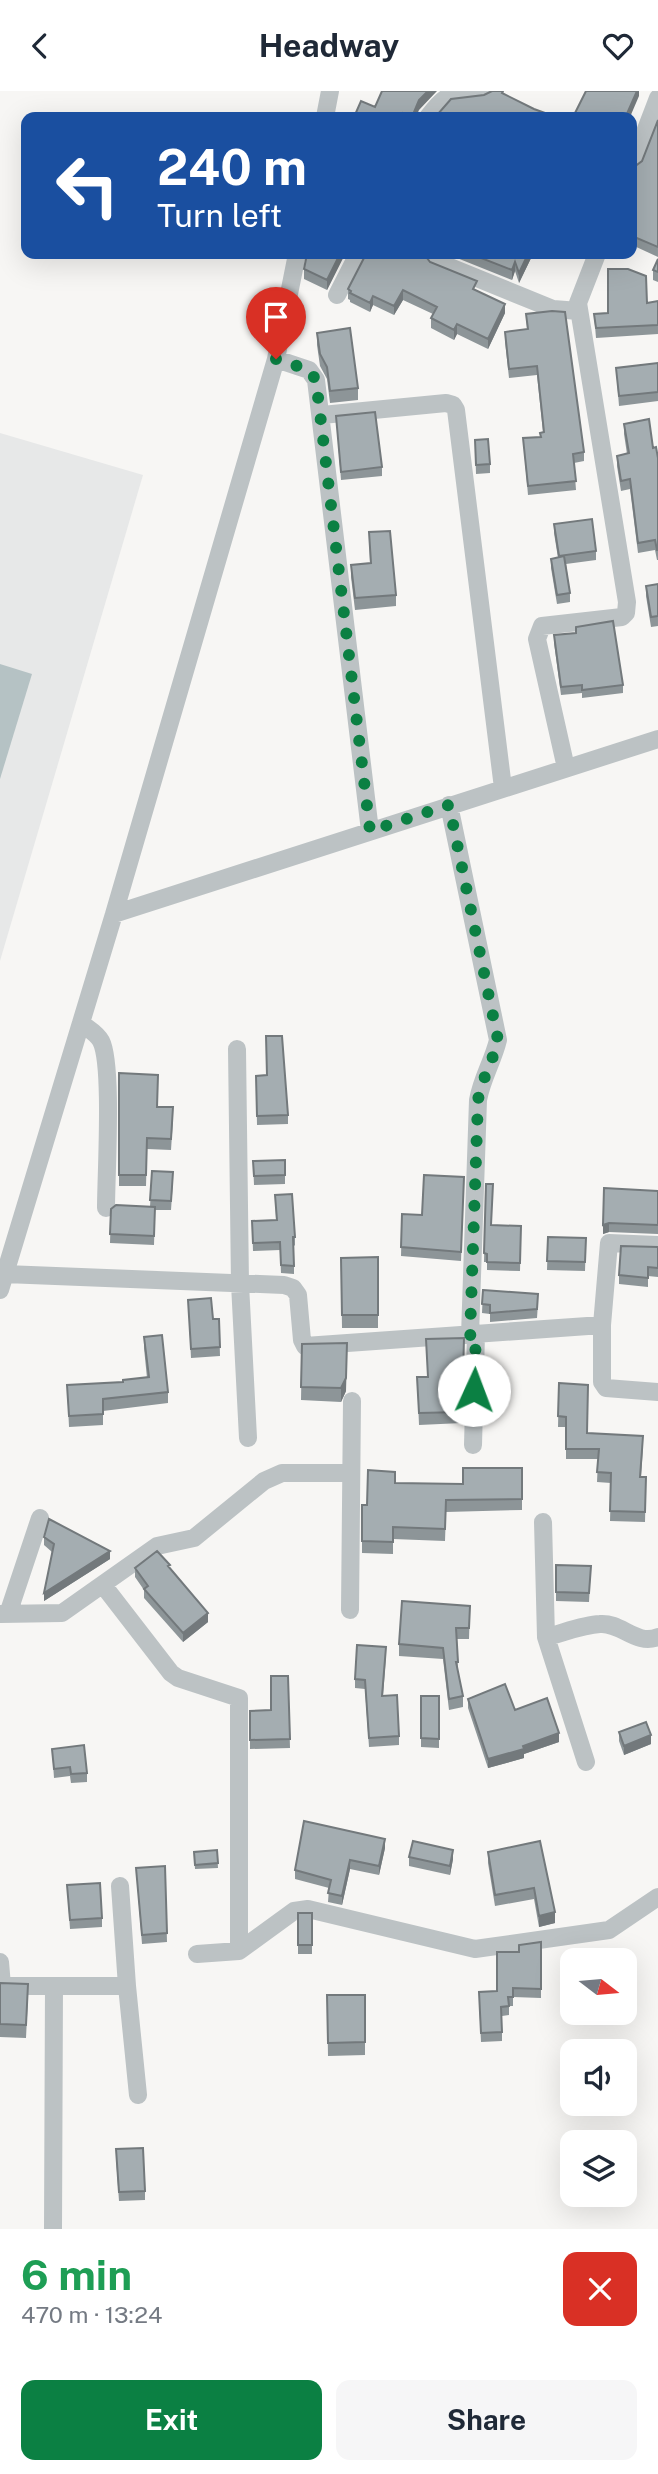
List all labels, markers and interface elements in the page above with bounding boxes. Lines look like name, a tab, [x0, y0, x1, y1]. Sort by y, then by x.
icon: back	[21, 27, 59, 65]
text: Headway	[259, 27, 399, 64]
icon: heart	[599, 27, 637, 65]
text: 240 m	[157, 138, 307, 196]
icon: left	[42, 140, 133, 231]
text: Turn left	[157, 197, 282, 234]
pin	[246, 287, 306, 359]
icon: arrive	[257, 298, 295, 336]
position arrow	[437, 1353, 511, 1427]
north arrow	[560, 1948, 637, 2025]
map controls	[560, 1948, 637, 2207]
button: sound	[560, 2039, 637, 2116]
button: layers	[560, 2130, 637, 2207]
text: 6 min	[21, 2250, 132, 2299]
button: close	[563, 2252, 637, 2326]
text: 470 m · 13:24	[21, 2301, 162, 2328]
button: Exit	[21, 2380, 322, 2460]
button: Share	[336, 2380, 637, 2460]

